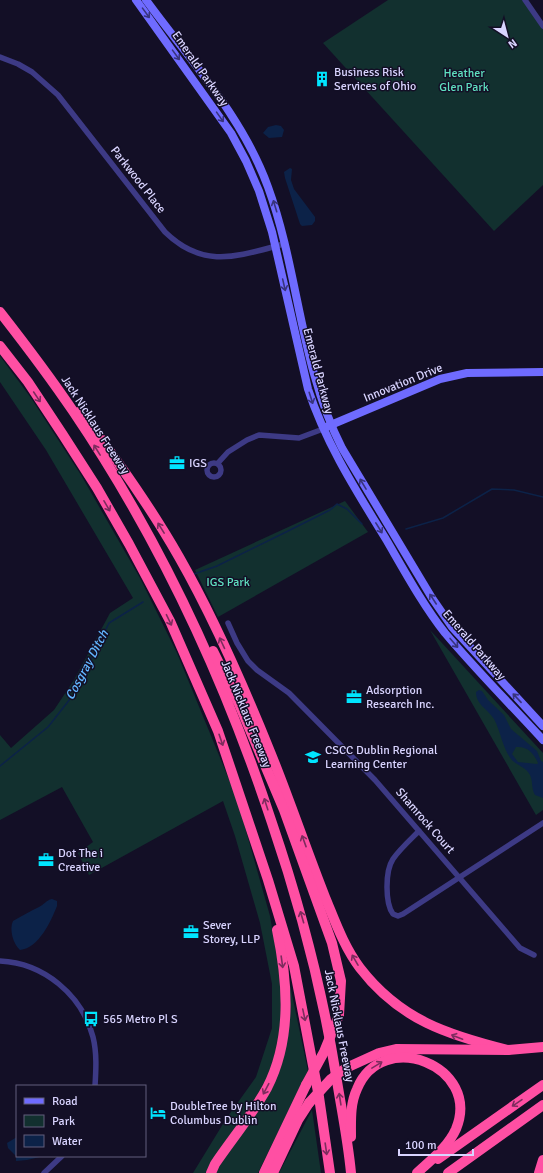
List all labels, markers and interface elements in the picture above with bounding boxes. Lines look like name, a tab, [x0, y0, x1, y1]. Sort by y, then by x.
one-way arrow	[142, 7, 150, 18]
north arrow	[487, 16, 527, 56]
street label: Emerald Parkway	[169, 28, 232, 110]
text: N	[506, 36, 520, 51]
one-way arrow	[172, 50, 180, 61]
place label: Business Risk Services of Ohio	[334, 65, 416, 94]
park label: Heather Glen Park	[439, 66, 489, 95]
building icon: Business Risk Services of Ohio	[313, 70, 331, 88]
one-way arrow	[215, 111, 224, 122]
street label: Parkwood Place	[107, 143, 169, 217]
one-way arrow	[271, 200, 278, 213]
one-way arrow	[281, 278, 288, 291]
street label: Emerald Parkway	[299, 326, 337, 416]
street label: Innovation Drive	[361, 360, 445, 406]
street label: Jack Nicklaus Freeway	[58, 373, 133, 477]
one-way arrow	[33, 391, 42, 402]
one-way arrow	[308, 391, 315, 404]
one-way arrow	[93, 444, 101, 456]
office icon: IGS	[168, 454, 186, 472]
place label: IGS	[189, 456, 207, 471]
one-way arrow	[359, 478, 367, 490]
one-way arrow	[104, 500, 112, 512]
one-way arrow	[156, 522, 164, 534]
one-way arrow	[375, 522, 383, 534]
park label: IGS Park	[206, 575, 250, 590]
one-way arrow	[429, 594, 437, 605]
street label: Emerald Parkway	[439, 607, 509, 684]
one-way arrow	[166, 614, 173, 626]
water label: Cosgray Ditch	[62, 627, 112, 703]
one-way arrow	[218, 637, 225, 649]
one-way arrow	[449, 637, 458, 648]
street label: Jack Nicklaus Freeway	[218, 658, 275, 770]
place label: Adsorption Research Inc.	[366, 683, 434, 712]
office icon: Adsorption Research Inc.	[345, 688, 363, 706]
one-way arrow	[512, 692, 521, 703]
one-way arrow	[218, 733, 225, 746]
place label: CSCC Dublin Regional Learning Center	[325, 743, 438, 772]
school or university icon: CSCC Dublin Regional Learning Center	[304, 748, 322, 766]
street label: Shamrock Court	[392, 785, 458, 857]
one-way arrow	[262, 799, 270, 811]
one-way arrow	[300, 834, 307, 847]
place label: Dot The i Creative	[58, 846, 103, 875]
office icon: Dot The i Creative	[37, 851, 55, 869]
one-way arrow	[298, 910, 305, 923]
place label: Sever Storey, LLP	[203, 918, 260, 947]
office icon: Sever Storey, LLP	[182, 923, 200, 941]
one-way arrow	[351, 954, 359, 966]
one-way arrow	[278, 955, 286, 968]
street label: Jack Nicklaus Freeway	[321, 968, 357, 1084]
one-way arrow	[300, 1008, 308, 1021]
bus stop icon: 565 Metro Pl S	[82, 1010, 100, 1028]
place label: 565 Metro Pl S	[103, 1012, 178, 1027]
one-way arrow	[451, 1032, 463, 1040]
one-way arrow	[371, 1061, 383, 1069]
one-way arrow	[262, 1082, 269, 1094]
legend	[16, 1085, 146, 1157]
one-way arrow	[336, 1093, 344, 1106]
text: Road	[52, 1094, 78, 1109]
place label: DoubleTree by Hilton Columbus Dublin	[170, 1099, 277, 1128]
one-way arrow	[512, 1099, 523, 1107]
hotel icon: DoubleTree by Hilton Columbus Dublin	[149, 1104, 167, 1122]
text: Park	[52, 1114, 75, 1129]
scale bar	[399, 1131, 473, 1157]
text: Water	[52, 1134, 83, 1149]
text: 100 m	[405, 1138, 437, 1153]
one-way arrow	[322, 1142, 330, 1155]

